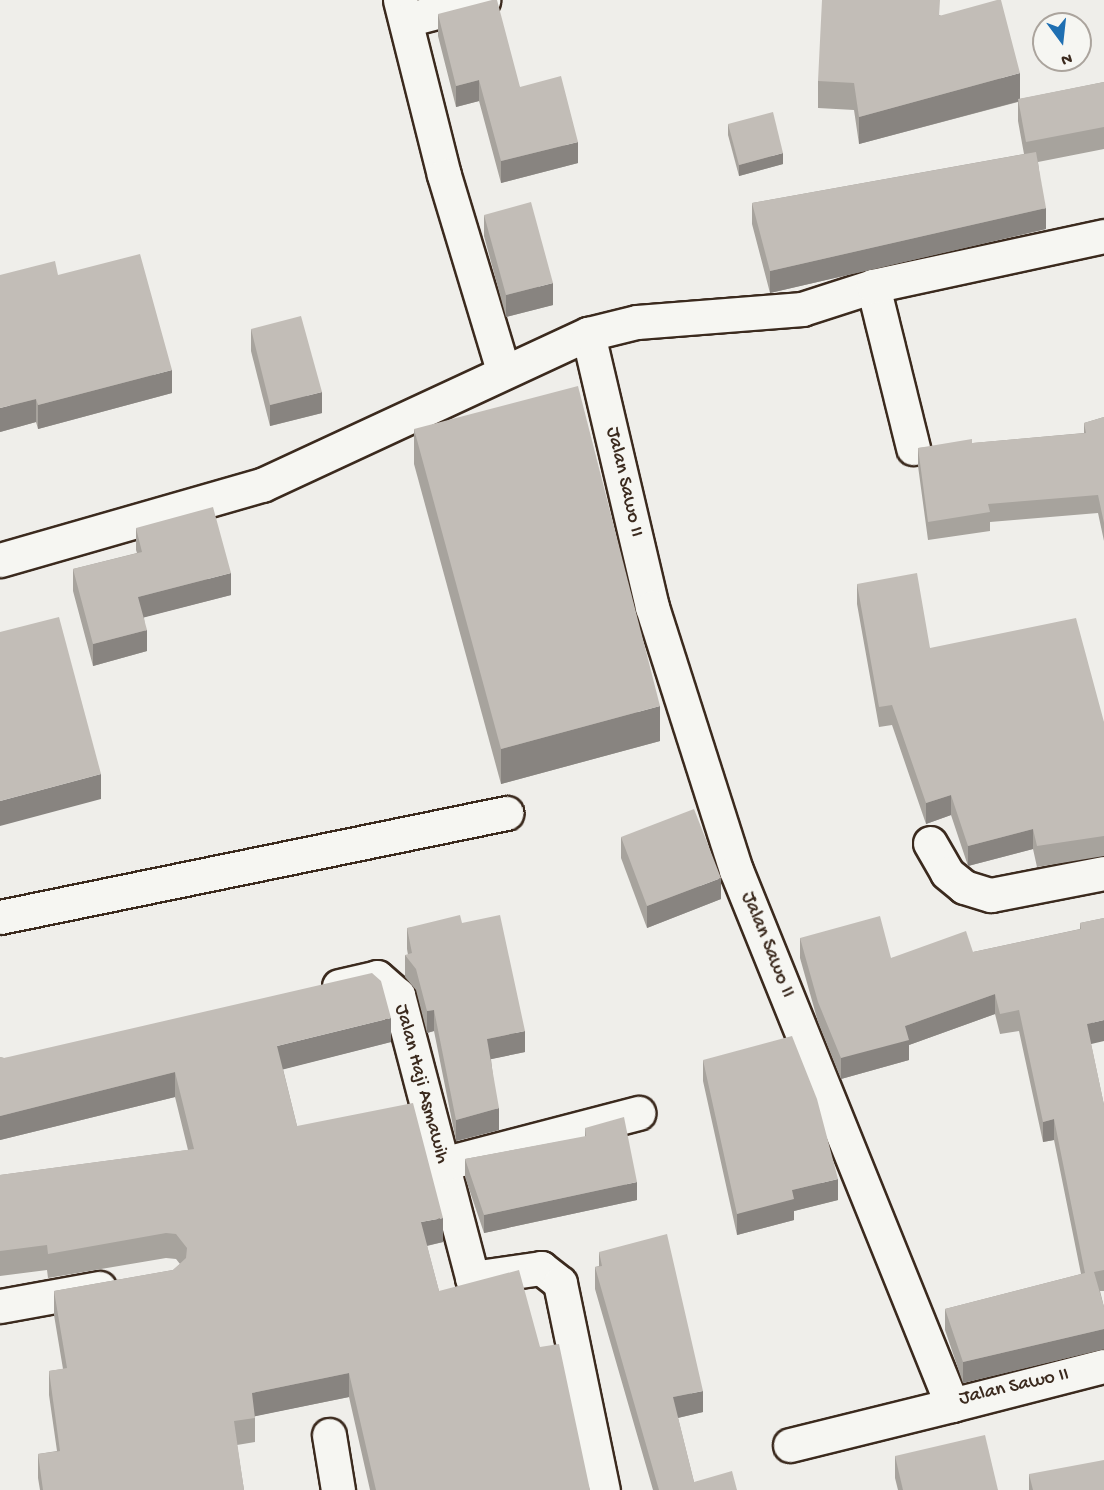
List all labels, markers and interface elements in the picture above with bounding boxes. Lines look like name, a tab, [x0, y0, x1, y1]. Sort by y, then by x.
north arrow	[1032, 12, 1092, 72]
text: N	[1059, 47, 1074, 68]
street label: Jalan Sawo II	[600, 425, 648, 539]
street label: Jalan Sawo II	[735, 889, 799, 1001]
street label: Jalan Haji Asmawih	[388, 1002, 454, 1166]
street label: Jalan Sawo II	[957, 1363, 1071, 1411]

